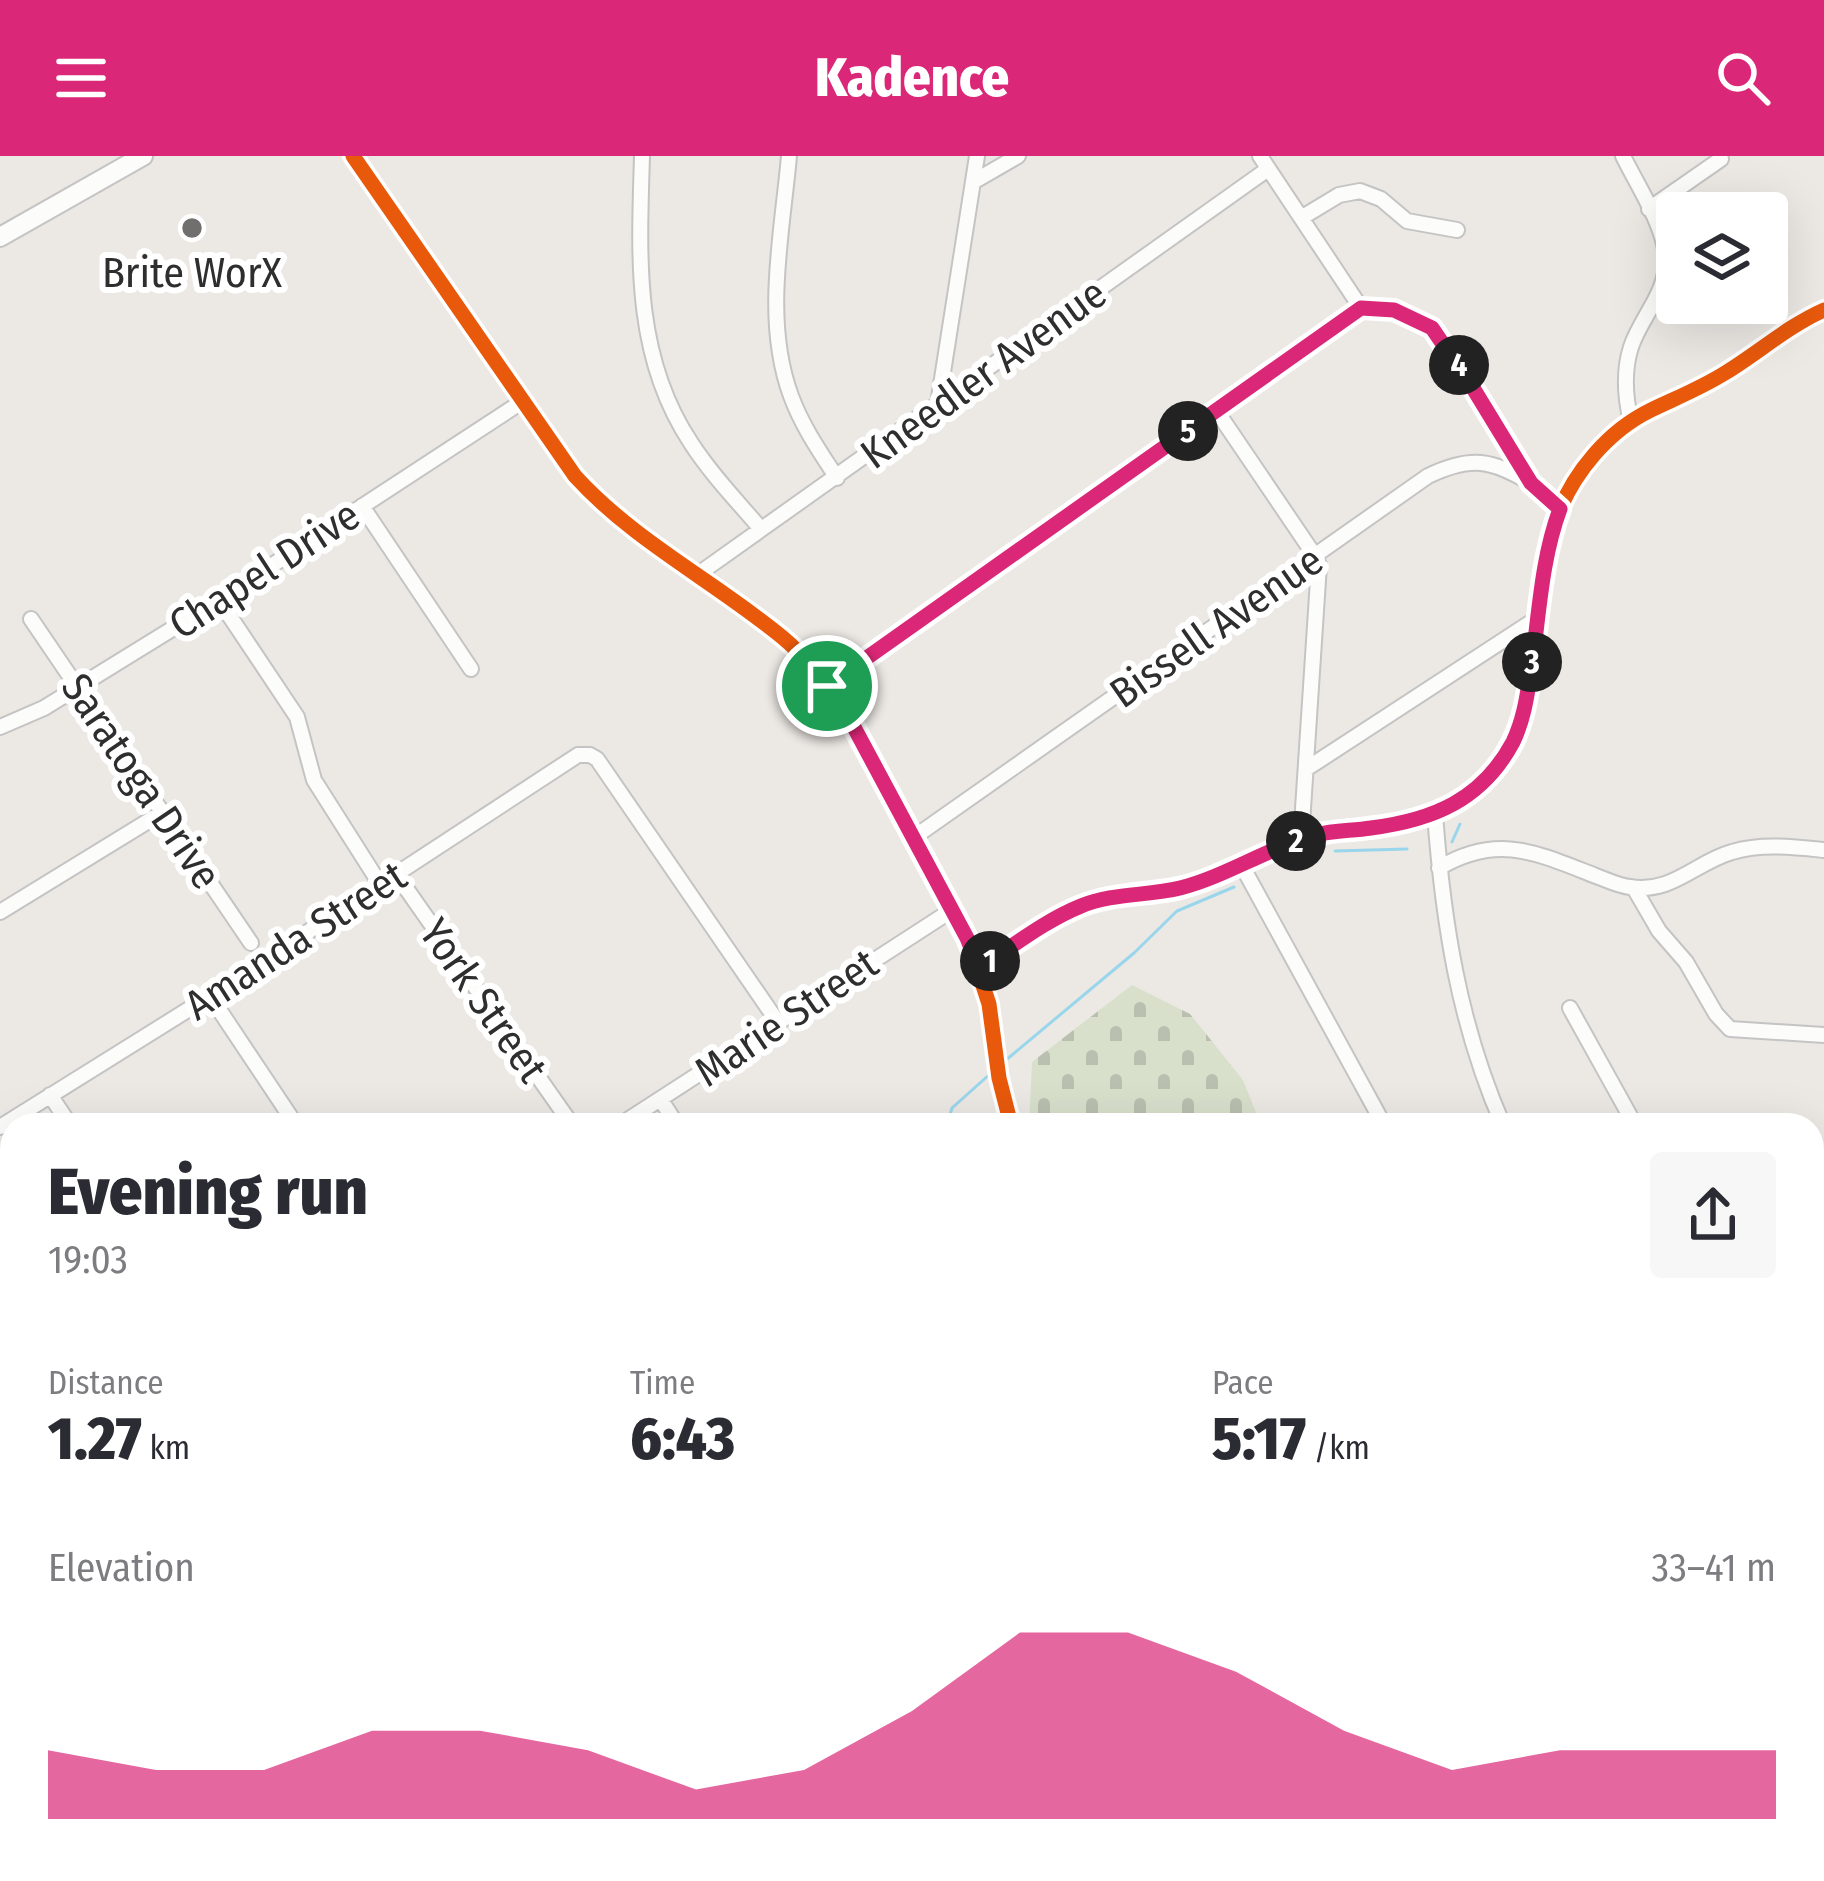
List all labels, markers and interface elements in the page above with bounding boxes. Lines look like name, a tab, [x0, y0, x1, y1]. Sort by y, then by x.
icon: menu	[48, 45, 114, 111]
icon: search	[1710, 45, 1776, 111]
text: Kadence	[815, 46, 1009, 110]
map controls	[1656, 192, 1788, 324]
button: layers	[1656, 192, 1788, 324]
marker: Brite WorX	[179, 215, 205, 241]
place label: Brite WorX	[102, 248, 283, 298]
street label: Kneedler Avenue	[851, 268, 1116, 479]
pin: 4	[1429, 335, 1489, 395]
text: 4	[1451, 345, 1467, 385]
pin: 5	[1158, 401, 1218, 461]
text: 5	[1180, 411, 1196, 451]
street label: Chapel Drive	[160, 490, 369, 650]
street label: Bissell Avenue	[1101, 535, 1332, 718]
pin: 3	[1502, 632, 1562, 692]
pin	[776, 635, 878, 737]
text: 3	[1524, 642, 1540, 682]
icon: arrive	[794, 653, 860, 719]
street label: Saratoga Drive	[51, 664, 231, 899]
pin: 2	[1266, 811, 1326, 871]
text: 2	[1288, 821, 1304, 861]
street label: Amanda Street	[176, 851, 416, 1031]
street label: York Street	[409, 909, 558, 1092]
pin: 1	[960, 931, 1020, 991]
street label: Marie Street	[686, 938, 888, 1097]
text: 1	[983, 941, 997, 981]
text: Evening run	[48, 1152, 368, 1231]
button: share	[1650, 1152, 1776, 1278]
text: 19:03	[48, 1237, 128, 1283]
text: Distance	[48, 1363, 164, 1403]
text: Time	[630, 1363, 695, 1403]
text: Pace	[1212, 1363, 1274, 1403]
text: 1.27	[48, 1403, 142, 1475]
text: 6:43	[630, 1403, 735, 1475]
text: 5:17	[1212, 1403, 1306, 1475]
text: km	[142, 1428, 190, 1468]
text: /km	[1306, 1428, 1370, 1468]
text: Elevation	[48, 1545, 195, 1591]
text: 33–41 m	[1652, 1545, 1776, 1591]

